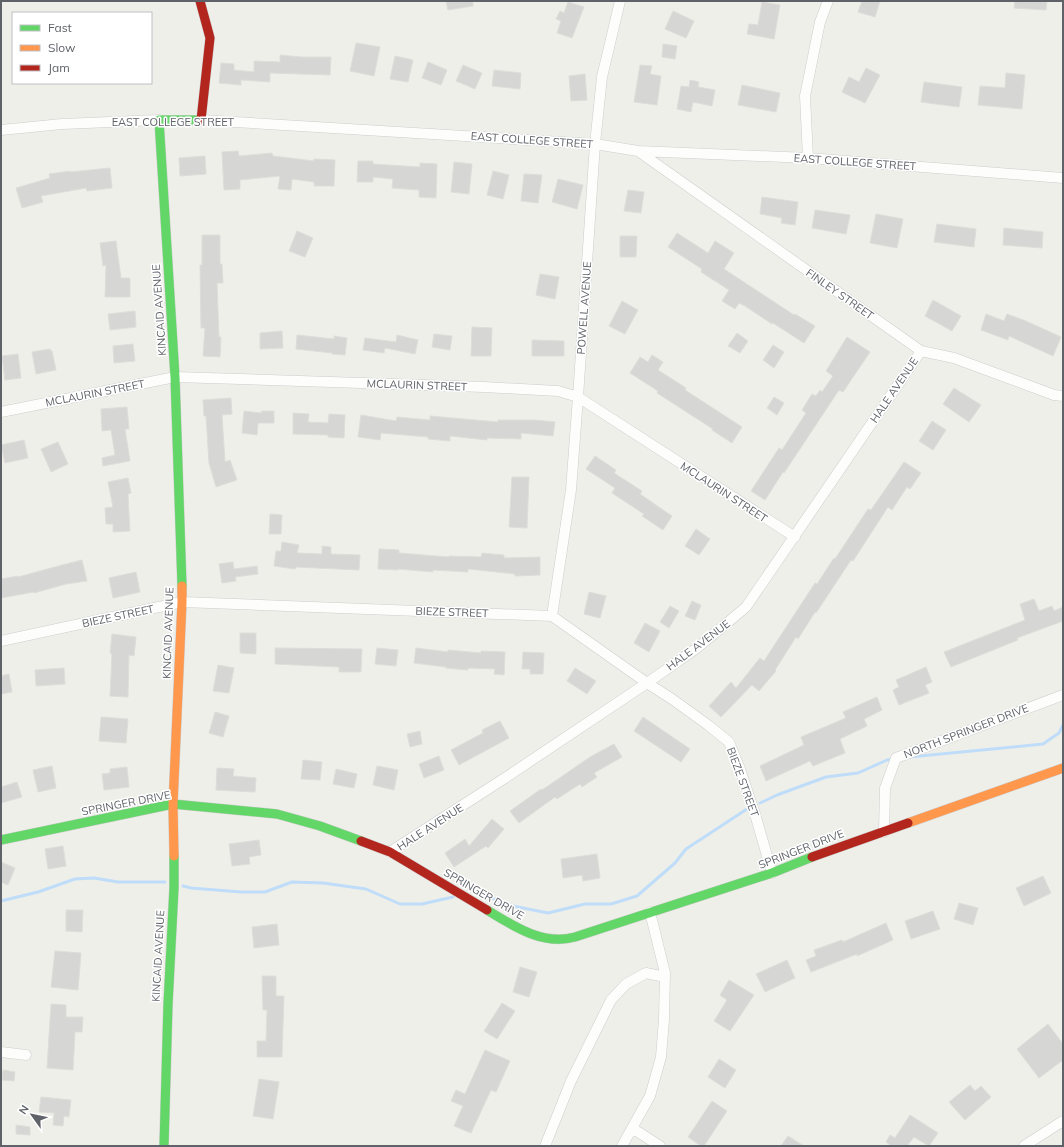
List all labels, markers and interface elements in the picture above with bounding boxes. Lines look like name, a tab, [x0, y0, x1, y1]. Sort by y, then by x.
legend	[12, 12, 152, 84]
text: Fast	[48, 20, 72, 35]
text: Slow	[48, 40, 76, 55]
text: Jam	[48, 60, 70, 75]
street label: EAST COLLEGE STREET	[112, 115, 235, 129]
street label: EAST COLLEGE STREET	[470, 129, 594, 151]
street label: EAST COLLEGE STREET	[793, 151, 917, 173]
street label: POWELL AVENUE	[574, 261, 594, 355]
street label: KINCAID AVENUE	[149, 264, 169, 356]
street label: FINLEY STREET	[803, 265, 877, 323]
street label: HALE AVENUE	[867, 354, 921, 426]
street label: MCLAURIN STREET	[44, 376, 146, 409]
street label: MCLAURIN STREET	[366, 376, 468, 394]
street label: MCLAURIN STREET	[678, 459, 770, 525]
street label: KINCAID AVENUE	[159, 587, 177, 679]
street label: BIEZE STREET	[81, 601, 156, 630]
street label: BIEZE STREET	[415, 604, 489, 620]
street label: HALE AVENUE	[663, 616, 733, 674]
street label: NORTH SPRINGER DRIVE	[902, 701, 1030, 761]
street label: BIEZE STREET	[724, 745, 762, 819]
street label: SPRINGER DRIVE	[80, 787, 172, 819]
street label: HALE AVENUE	[394, 800, 466, 854]
street label: SPRINGER DRIVE	[756, 826, 846, 872]
street label: SPRINGER DRIVE	[441, 865, 527, 923]
street label: KINCAID AVENUE	[149, 910, 167, 1002]
north arrow	[12, 1095, 52, 1135]
text: N	[15, 1102, 32, 1117]

